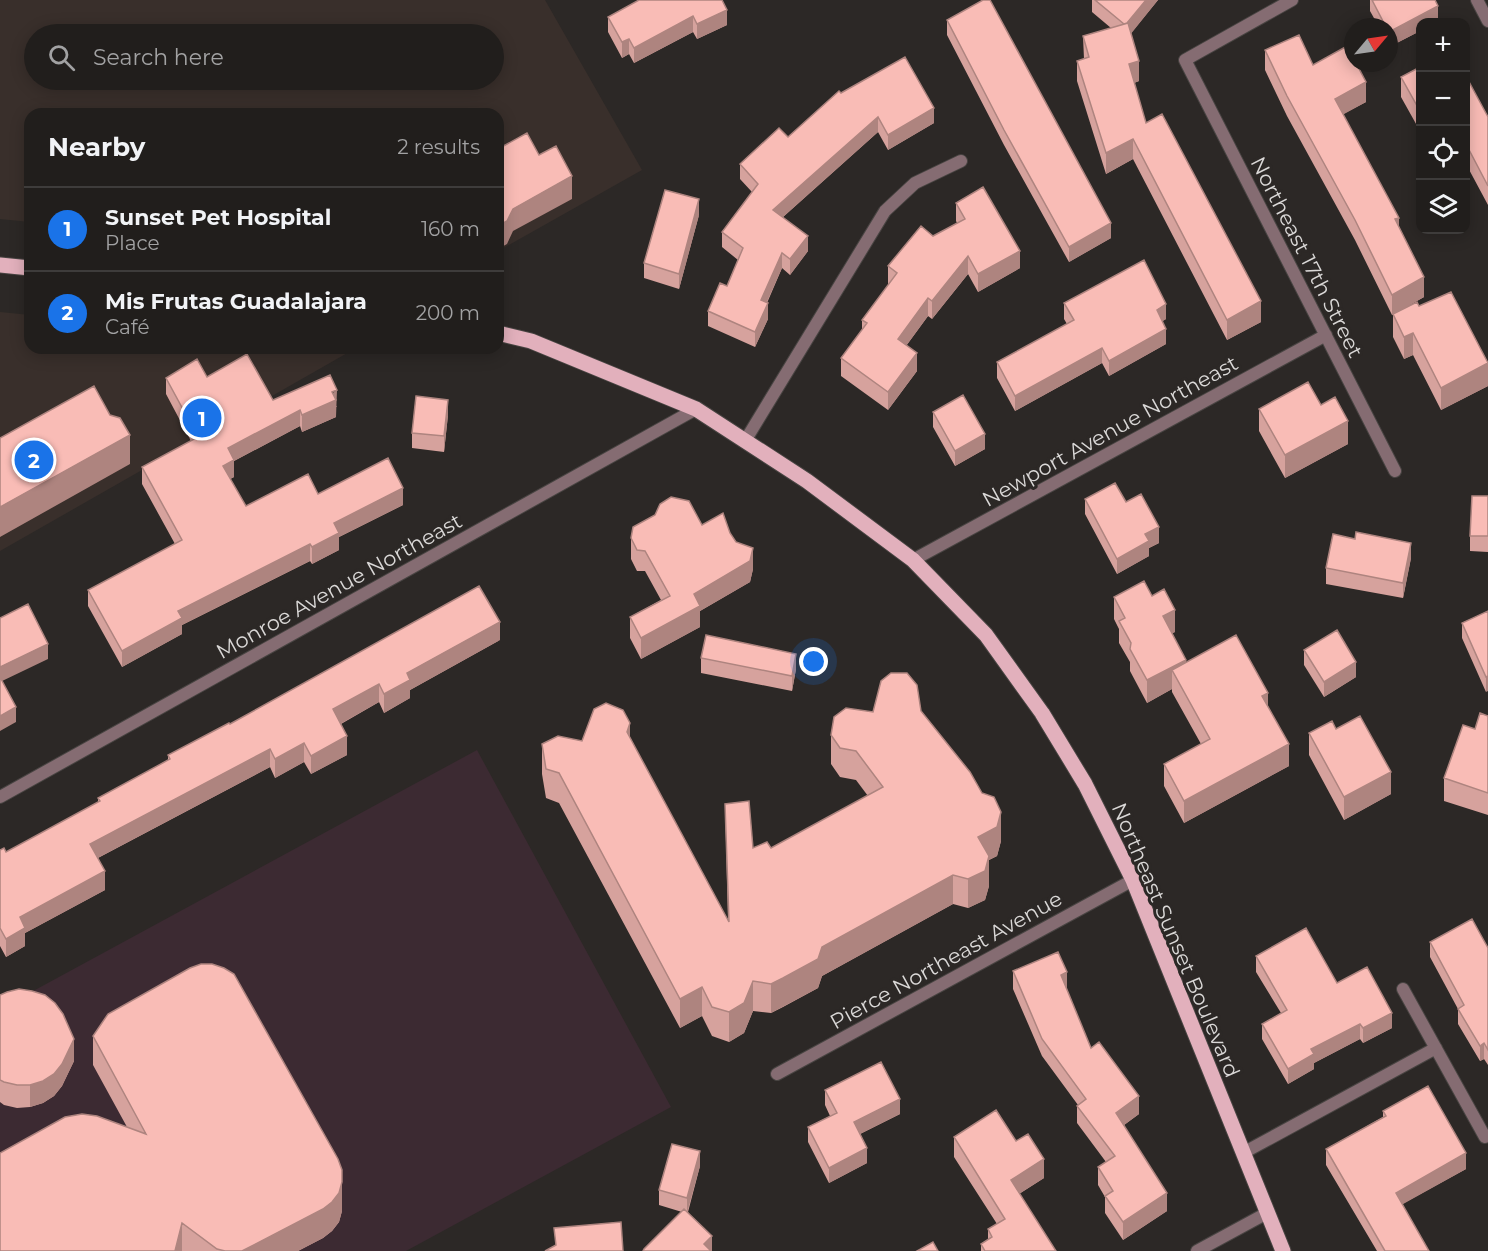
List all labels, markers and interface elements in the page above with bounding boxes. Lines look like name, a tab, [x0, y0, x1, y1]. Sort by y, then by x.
north arrow	[1344, 18, 1398, 72]
map controls	[1416, 18, 1470, 234]
button: +	[1416, 18, 1470, 72]
search box	[24, 24, 504, 90]
icon: search	[45, 41, 78, 74]
text: Search here	[93, 44, 224, 71]
button: −	[1416, 72, 1470, 126]
button: locate	[1416, 126, 1470, 180]
text: Nearby	[48, 131, 145, 163]
text: 2 results	[397, 135, 480, 159]
street label: Northeast 17th Street	[1245, 152, 1369, 362]
button: layers	[1416, 180, 1470, 234]
text: Sunset Pet Hospital	[105, 204, 331, 231]
text: 1	[64, 217, 71, 241]
text: 160 m	[421, 217, 480, 241]
text: Place	[105, 231, 160, 255]
text: Mis Frutas Guadalajara	[105, 288, 367, 315]
text: 2	[62, 301, 73, 325]
text: 200 m	[416, 301, 480, 325]
text: Café	[105, 315, 150, 339]
street label: Newport Avenue Northeast	[978, 350, 1242, 512]
pin: 1	[182, 396, 222, 440]
pin: 2	[15, 438, 54, 482]
street label: Monroe Avenue Northeast	[212, 508, 466, 664]
your location	[799, 647, 828, 676]
street label: Northeast Sunset Boulevard	[1107, 799, 1245, 1081]
street label: Pierce Northeast Avenue	[826, 886, 1066, 1034]

